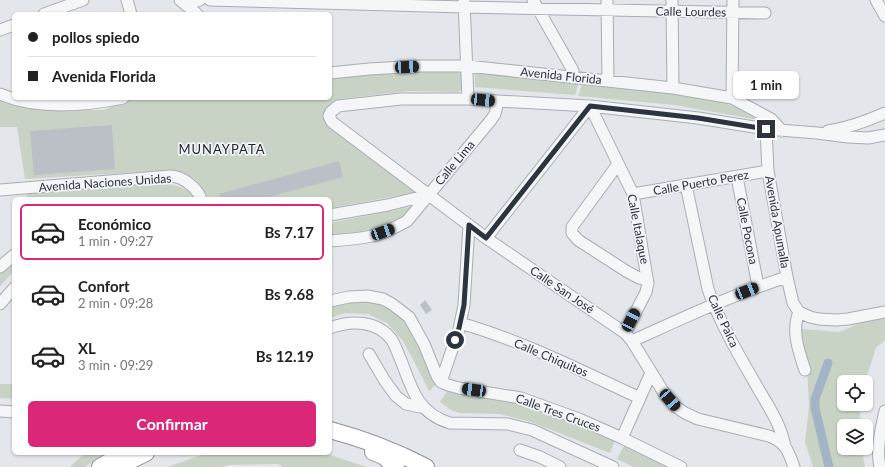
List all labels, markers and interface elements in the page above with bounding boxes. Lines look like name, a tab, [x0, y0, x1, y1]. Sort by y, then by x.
street label: Calle Lourdes	[656, 3, 726, 20]
text: pollos spiedo	[52, 28, 140, 46]
car	[395, 60, 419, 74]
street label: Avenida Florida	[520, 64, 602, 87]
text: Avenida Florida	[52, 67, 156, 85]
callout: 1 min	[733, 71, 799, 99]
text: 1 min	[750, 77, 782, 93]
car	[471, 93, 495, 107]
route end	[757, 120, 775, 138]
street label: Calle Lima	[432, 137, 478, 188]
district label: MUNAYPATA	[178, 141, 266, 157]
street label: Calle Puerto Perez	[652, 167, 750, 198]
street label: Avenida Naciones Unidas	[38, 170, 172, 195]
street label: Avenida Apumalla	[762, 174, 793, 269]
street label: Calle Italaque	[624, 193, 653, 265]
street label: Calle Pocona	[734, 196, 761, 266]
icon: car	[30, 214, 66, 250]
text: Económico	[78, 215, 151, 233]
car	[370, 222, 396, 242]
text: Bs 7.17	[264, 223, 314, 241]
text: 1 min · 09:27	[78, 233, 153, 249]
street label: Calle San José	[527, 263, 597, 317]
icon: car	[30, 276, 66, 312]
text: Confort	[78, 277, 130, 295]
car	[734, 281, 760, 301]
text: Bs 9.68	[264, 285, 314, 303]
street label: Calle Palca	[705, 292, 742, 350]
text: 2 min · 09:28	[78, 295, 153, 311]
car	[620, 307, 642, 333]
route start	[446, 331, 464, 349]
street label: Calle Chiquitos	[512, 335, 591, 380]
icon: car	[30, 338, 66, 374]
text: XL	[78, 339, 96, 357]
text: Bs 12.19	[256, 347, 314, 365]
text: 3 min · 09:29	[78, 357, 153, 373]
map controls	[837, 375, 873, 455]
button: locate	[837, 375, 873, 411]
car	[461, 382, 487, 398]
car	[658, 387, 682, 413]
street label: Calle Tres Cruces	[514, 390, 603, 435]
button: Confirmar	[28, 401, 316, 447]
button: layers	[837, 419, 873, 455]

